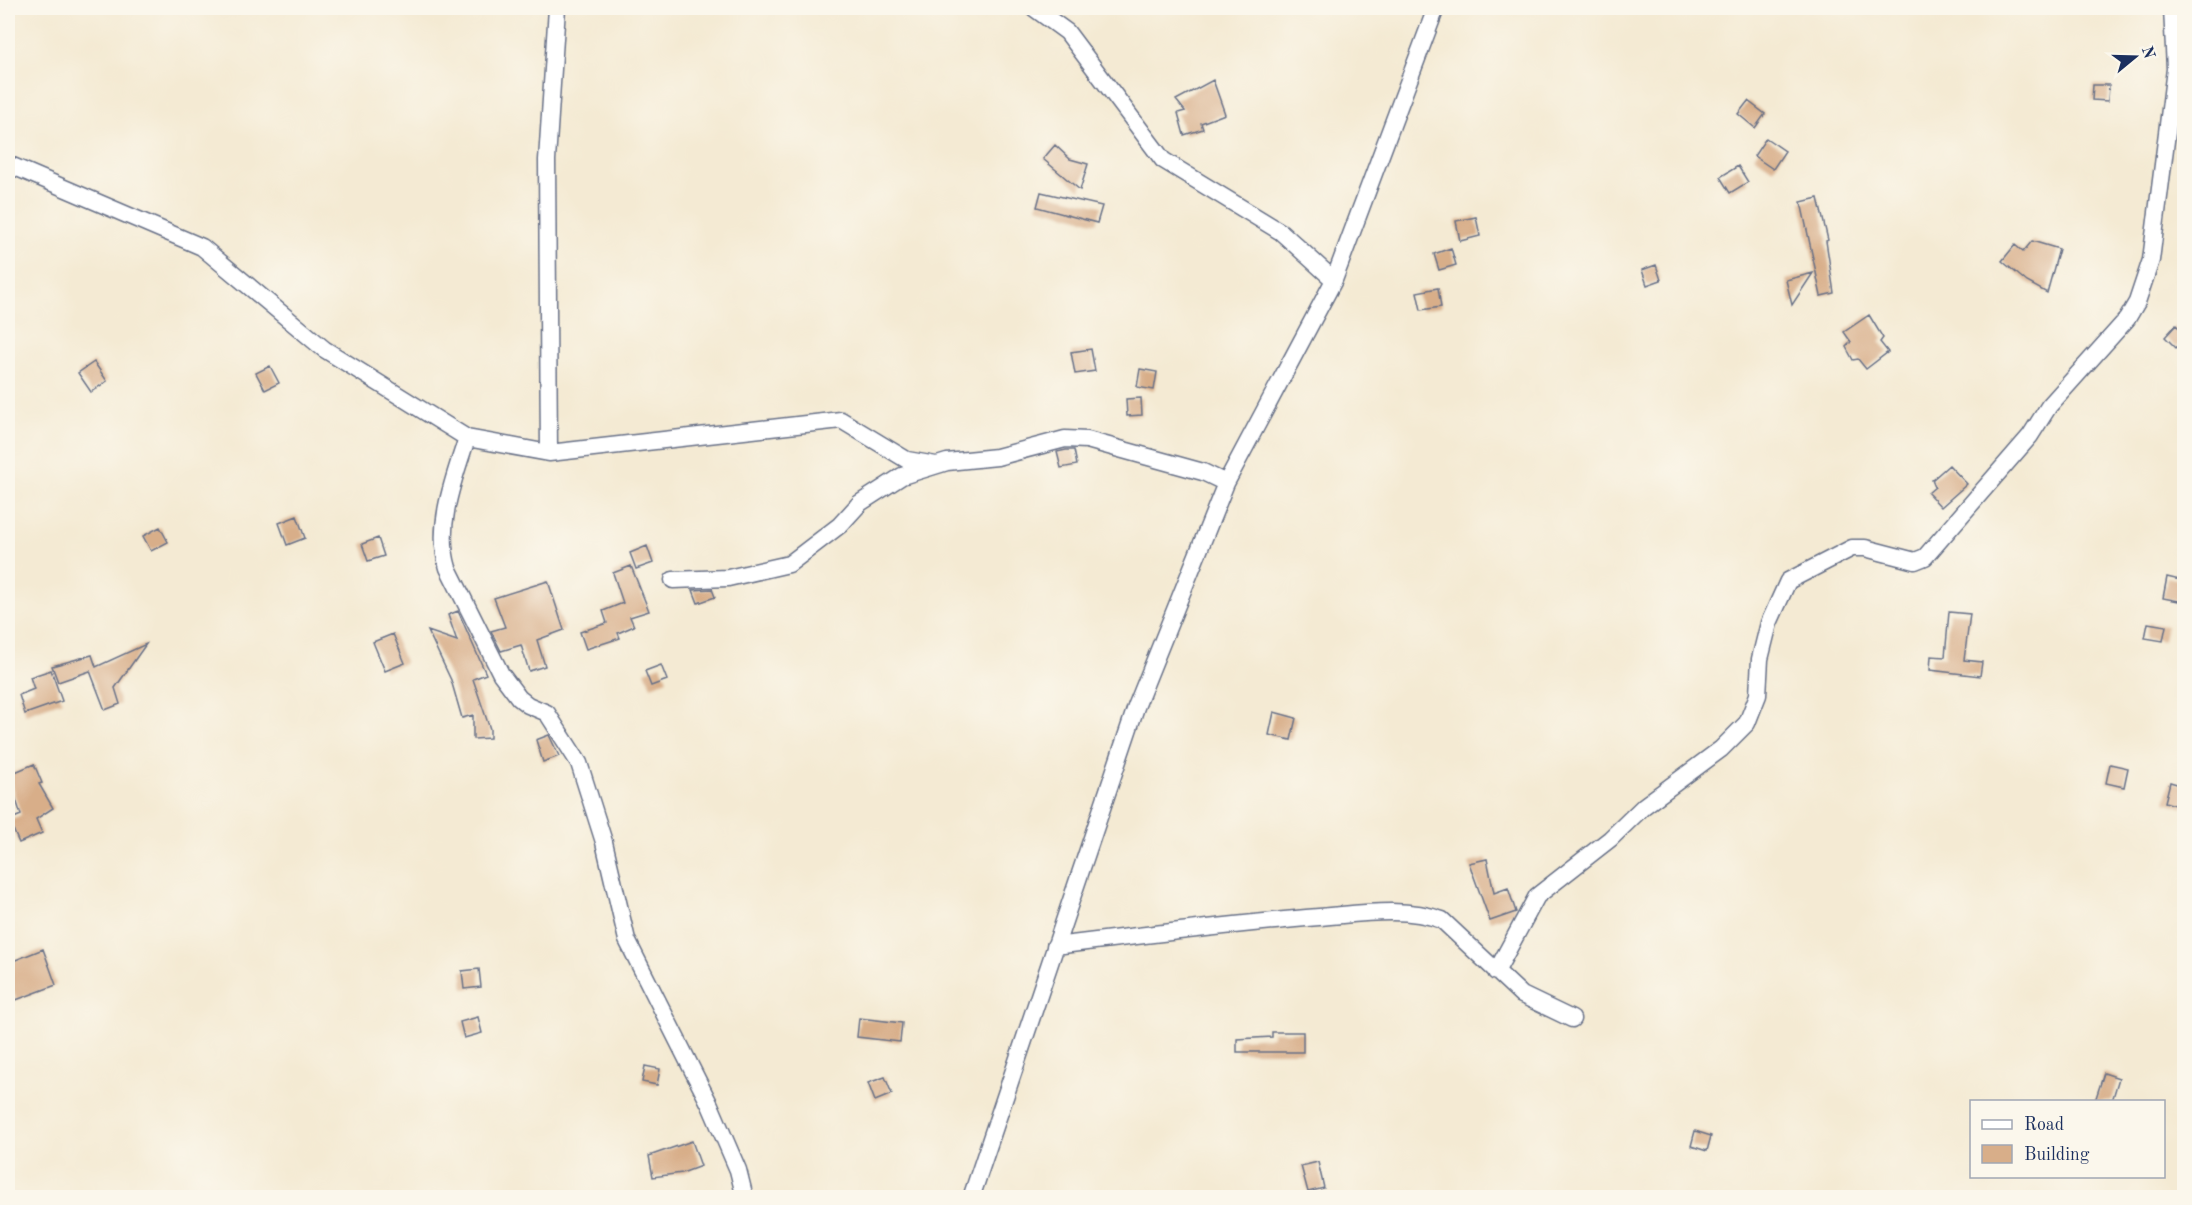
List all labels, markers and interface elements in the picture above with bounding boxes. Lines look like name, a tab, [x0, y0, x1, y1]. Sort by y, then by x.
north arrow	[2105, 27, 2165, 87]
text: N	[2138, 44, 2157, 62]
legend	[1970, 1100, 2165, 1178]
text: Road	[2024, 1116, 2064, 1134]
text: Building	[2024, 1146, 2090, 1164]

